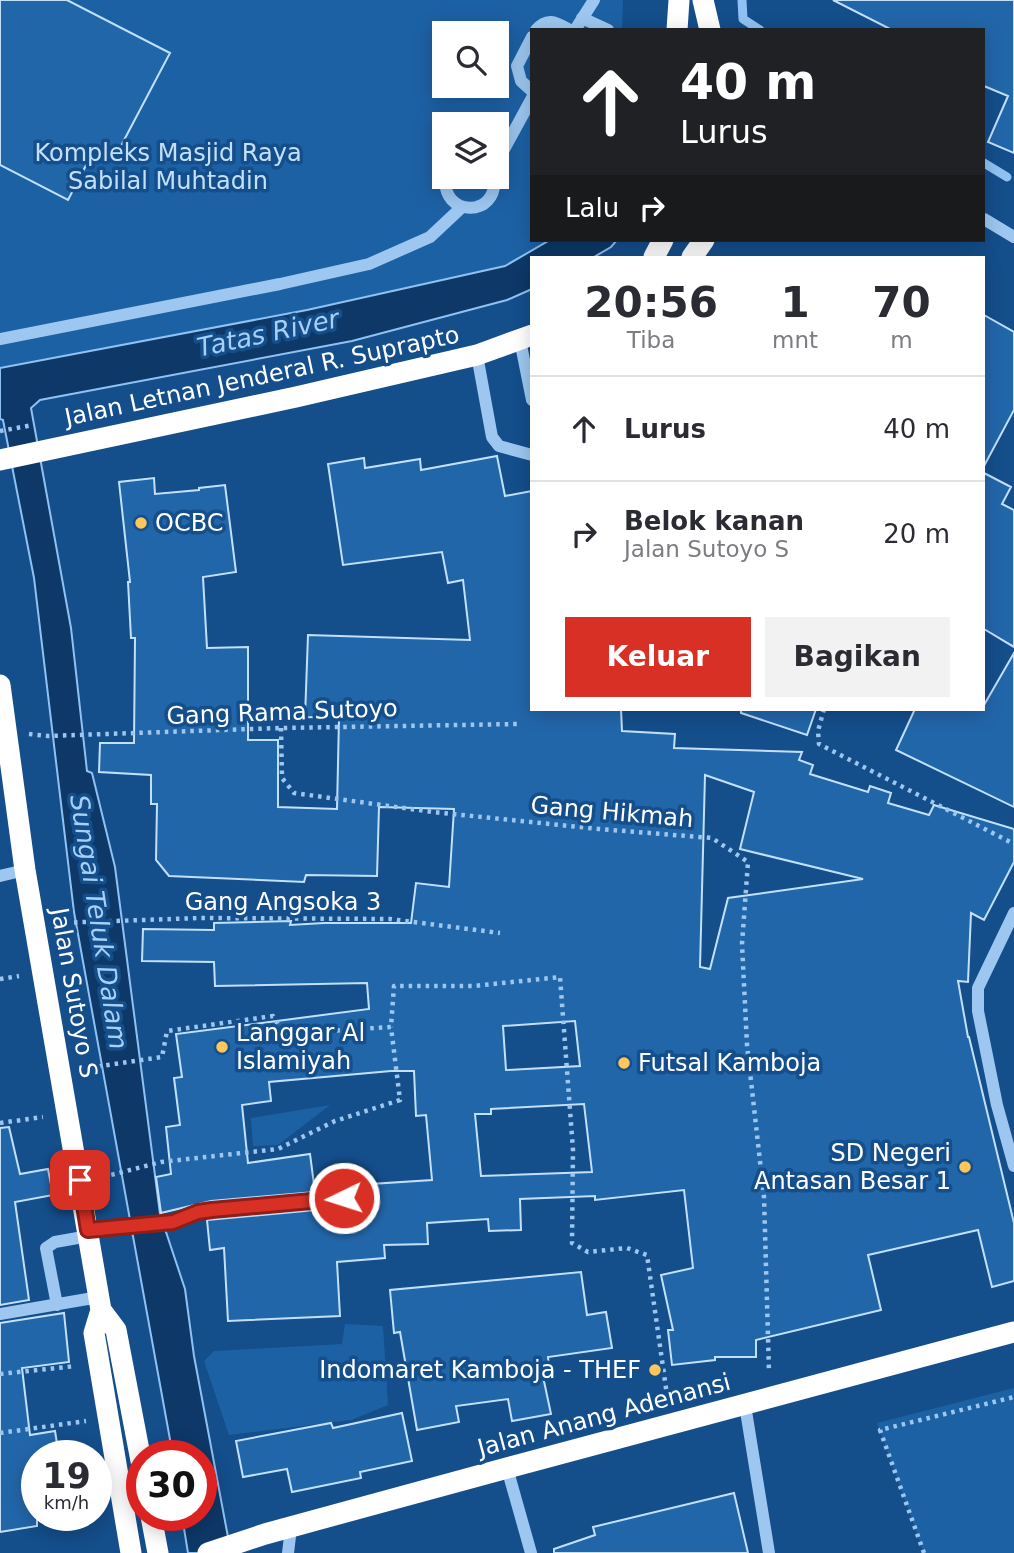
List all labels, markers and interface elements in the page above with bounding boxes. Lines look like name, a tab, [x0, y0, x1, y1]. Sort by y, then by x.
map controls	[432, 21, 509, 189]
button: search	[432, 21, 509, 98]
text: 40 m	[680, 54, 816, 111]
icon: ahead	[565, 56, 656, 147]
button: layers	[432, 112, 509, 189]
text: Lurus	[680, 113, 768, 151]
park label: Kompleks Masjid Raya Sabilal Muhtadin	[34, 139, 302, 195]
icon: right	[633, 189, 671, 227]
text: Lalu	[565, 193, 619, 223]
text: 20:56	[584, 278, 718, 327]
text: 1	[780, 278, 810, 327]
text: 70	[872, 278, 931, 327]
water label: Tatas River	[194, 303, 344, 363]
street label: Jalan Letnan Jenderal R. Suprapto	[60, 320, 462, 432]
text: Tiba	[627, 327, 675, 353]
text: mnt	[772, 327, 818, 353]
text: m	[890, 327, 913, 353]
icon: ahead	[565, 410, 603, 448]
text: Lurus	[624, 414, 706, 444]
text: 40 m	[883, 414, 950, 444]
text: Belok kanan	[624, 506, 804, 536]
place label: OCBC	[155, 509, 223, 537]
marker: OCBC	[133, 515, 149, 531]
icon: right	[565, 515, 603, 553]
text: 20 m	[883, 519, 950, 549]
text: Jalan Sutoyo S	[624, 536, 789, 562]
button: Keluar	[565, 617, 751, 697]
button: Bagikan	[765, 617, 950, 697]
street label: Gang Rama Sutoyo	[166, 694, 398, 730]
street label: Gang Hikmah	[529, 791, 695, 833]
water label: Sungai Teluk Dalam	[64, 792, 134, 1052]
street label: Gang Angsoka 3	[185, 888, 381, 916]
street label: Jalan Sutoyo S	[45, 904, 103, 1080]
place label: Langgar Al Islamiyah	[236, 1019, 365, 1075]
marker: Langgar Al Islamiyah	[214, 1039, 230, 1055]
place label: Futsal Kamboja	[638, 1049, 821, 1077]
marker: Futsal Kamboja	[616, 1055, 632, 1071]
place label: SD Negeri Antasan Besar 1	[754, 1139, 951, 1195]
pin	[50, 1150, 110, 1210]
marker: SD Negeri Antasan Besar 1	[957, 1159, 973, 1175]
icon: arrive	[61, 1161, 99, 1199]
position arrow	[307, 1161, 381, 1235]
place label: Indomaret Kamboja - THEF	[319, 1356, 641, 1384]
marker: Indomaret Kamboja - THEF	[647, 1362, 663, 1378]
street label: Jalan Anang Adenansi	[473, 1368, 734, 1463]
speed limit sign: 30	[126, 1440, 217, 1531]
text: 19	[42, 1456, 91, 1496]
text: km/h	[44, 1492, 89, 1513]

